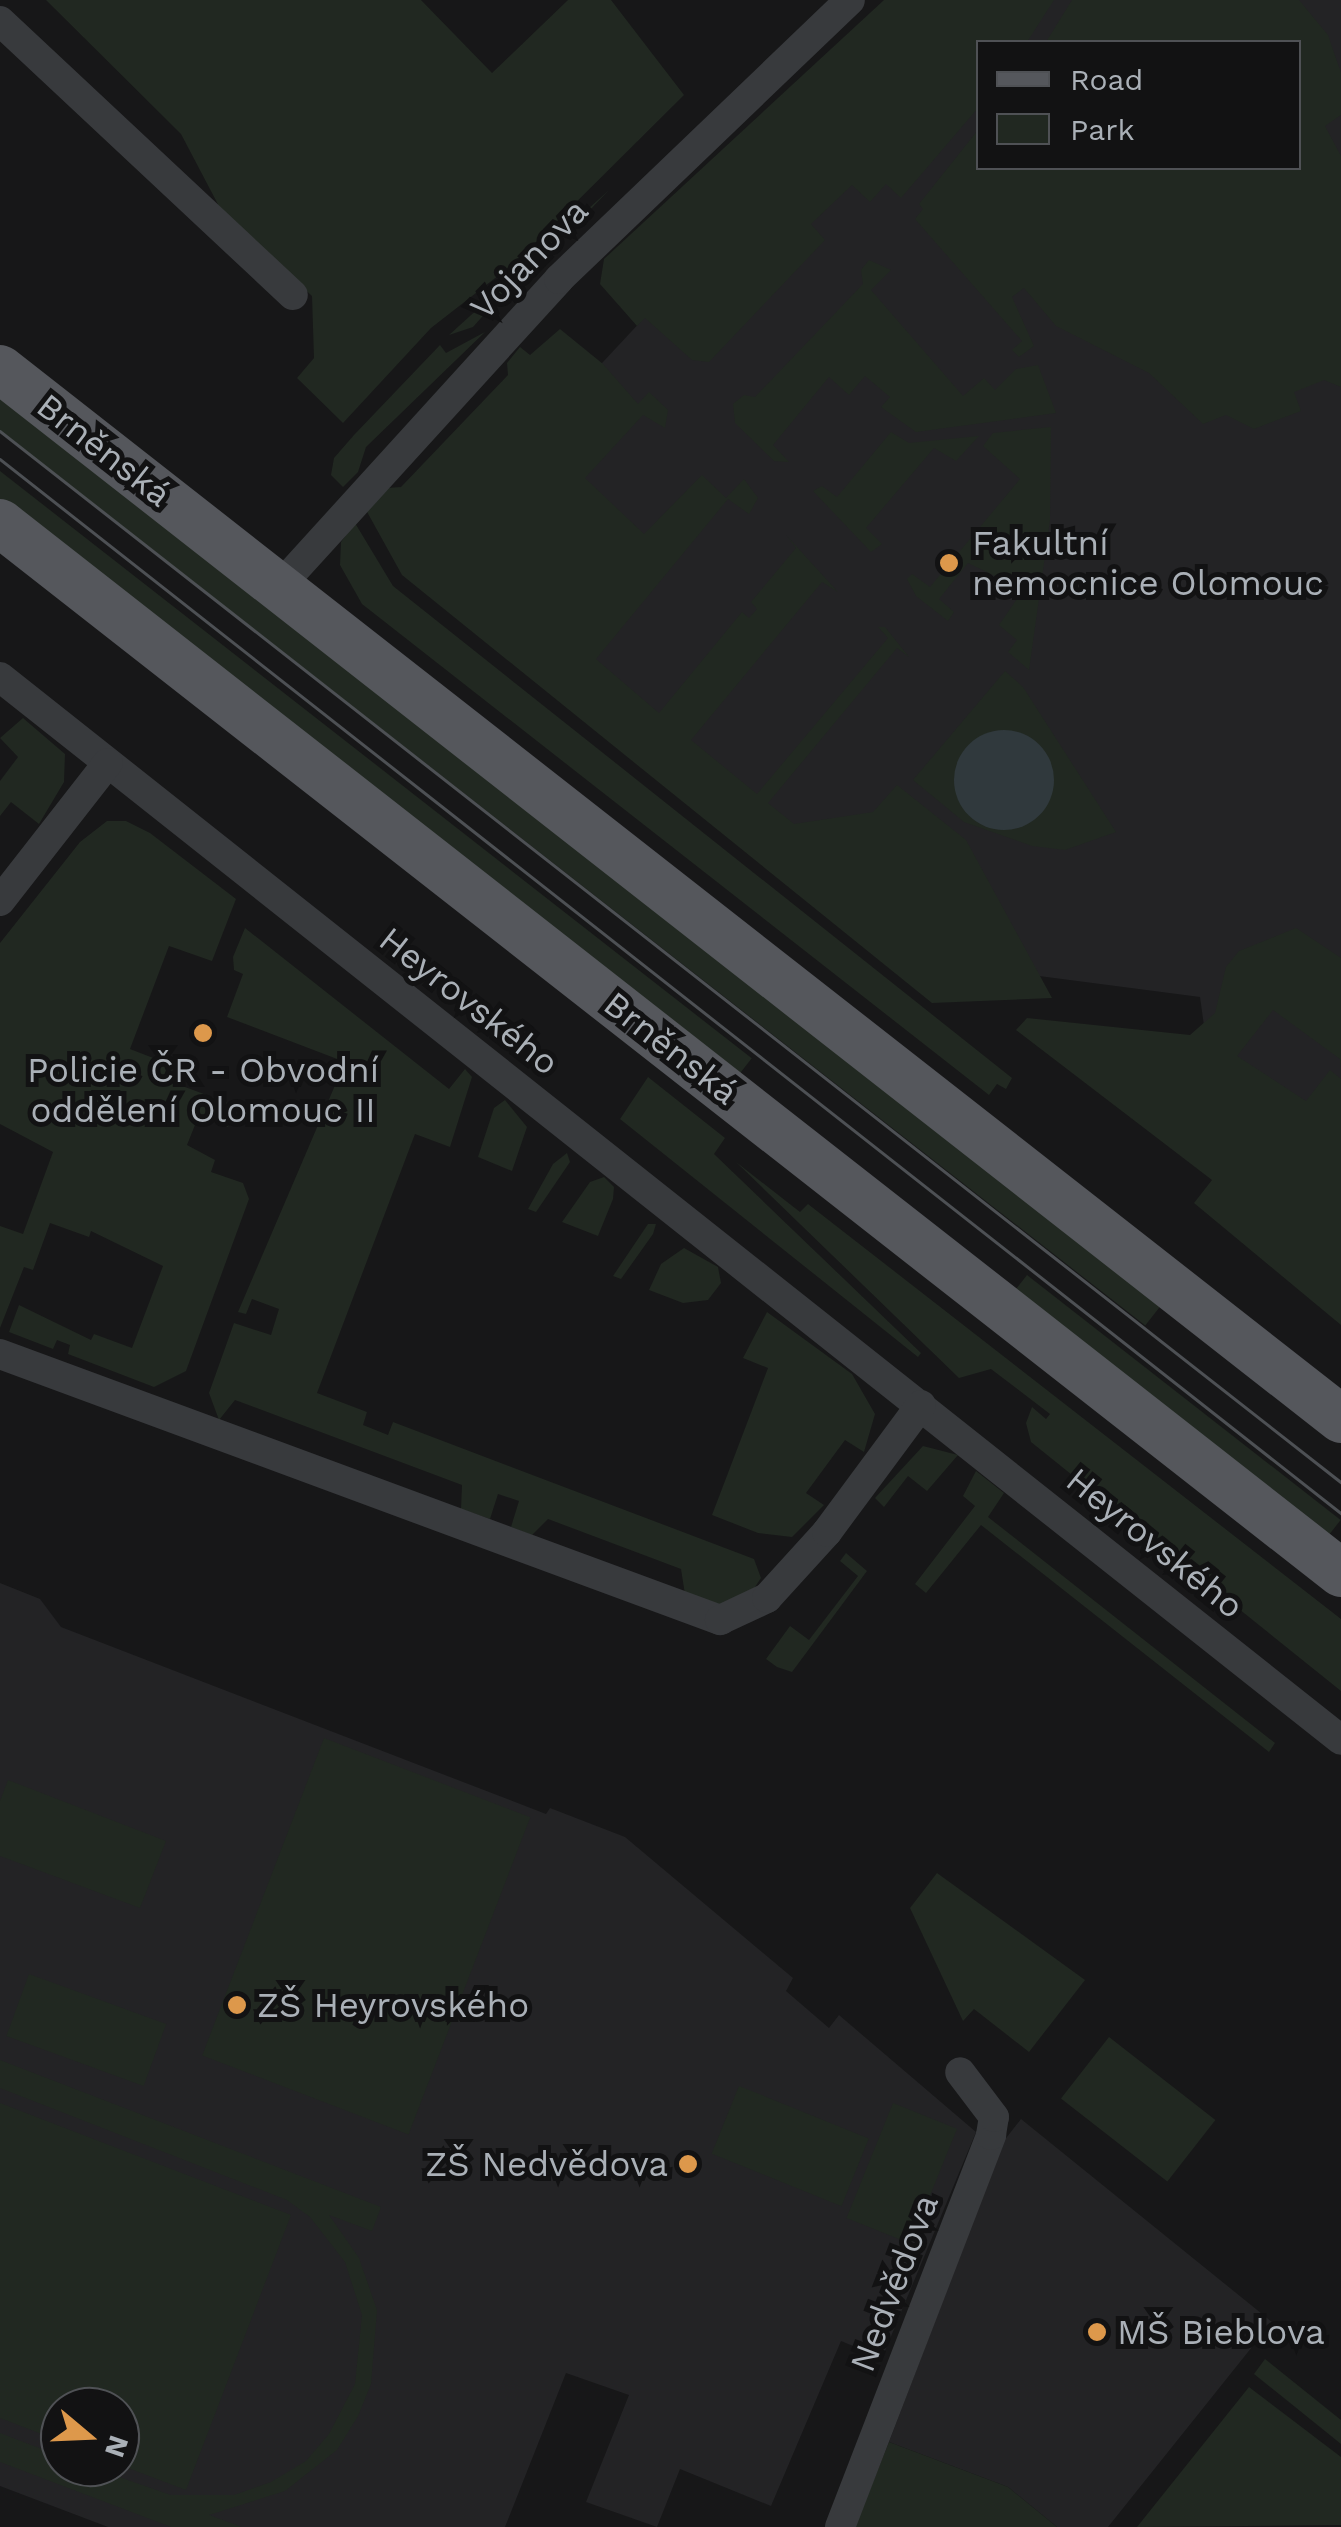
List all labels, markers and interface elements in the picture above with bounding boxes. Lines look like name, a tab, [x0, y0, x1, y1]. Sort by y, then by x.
legend	[976, 40, 1301, 170]
text: Road	[1070, 62, 1143, 97]
text: Park	[1070, 112, 1135, 147]
street label: Vojanova	[461, 190, 597, 328]
street label: Brněnská	[29, 385, 179, 515]
place label: Fakultní nemocnice Olomouc	[972, 522, 1324, 604]
marker: Fakultní nemocnice Olomouc	[936, 550, 962, 576]
street label: Heyrovského	[371, 918, 567, 1084]
street label: Brněnská	[596, 983, 746, 1113]
marker: Policie ČR - Obvodní oddělení Olomouc II	[192, 1022, 214, 1044]
place label: Policie ČR - Obvodní oddělení Olomouc II	[27, 1049, 379, 1131]
street label: Heyrovského	[1058, 1459, 1252, 1627]
place label: ZŠ Heyrovského	[257, 1984, 529, 2026]
marker: ZŠ Heyrovského	[226, 1994, 248, 2016]
place label: ZŠ Nedvědova	[425, 2143, 668, 2185]
marker: ZŠ Nedvědova	[677, 2153, 699, 2175]
street label: Nedvědova	[841, 2188, 947, 2378]
place label: MŠ Bieblova	[1117, 2311, 1325, 2353]
marker: MŠ Bieblova	[1086, 2321, 1108, 2343]
north arrow	[40, 2387, 140, 2487]
text: N	[98, 2431, 136, 2461]

